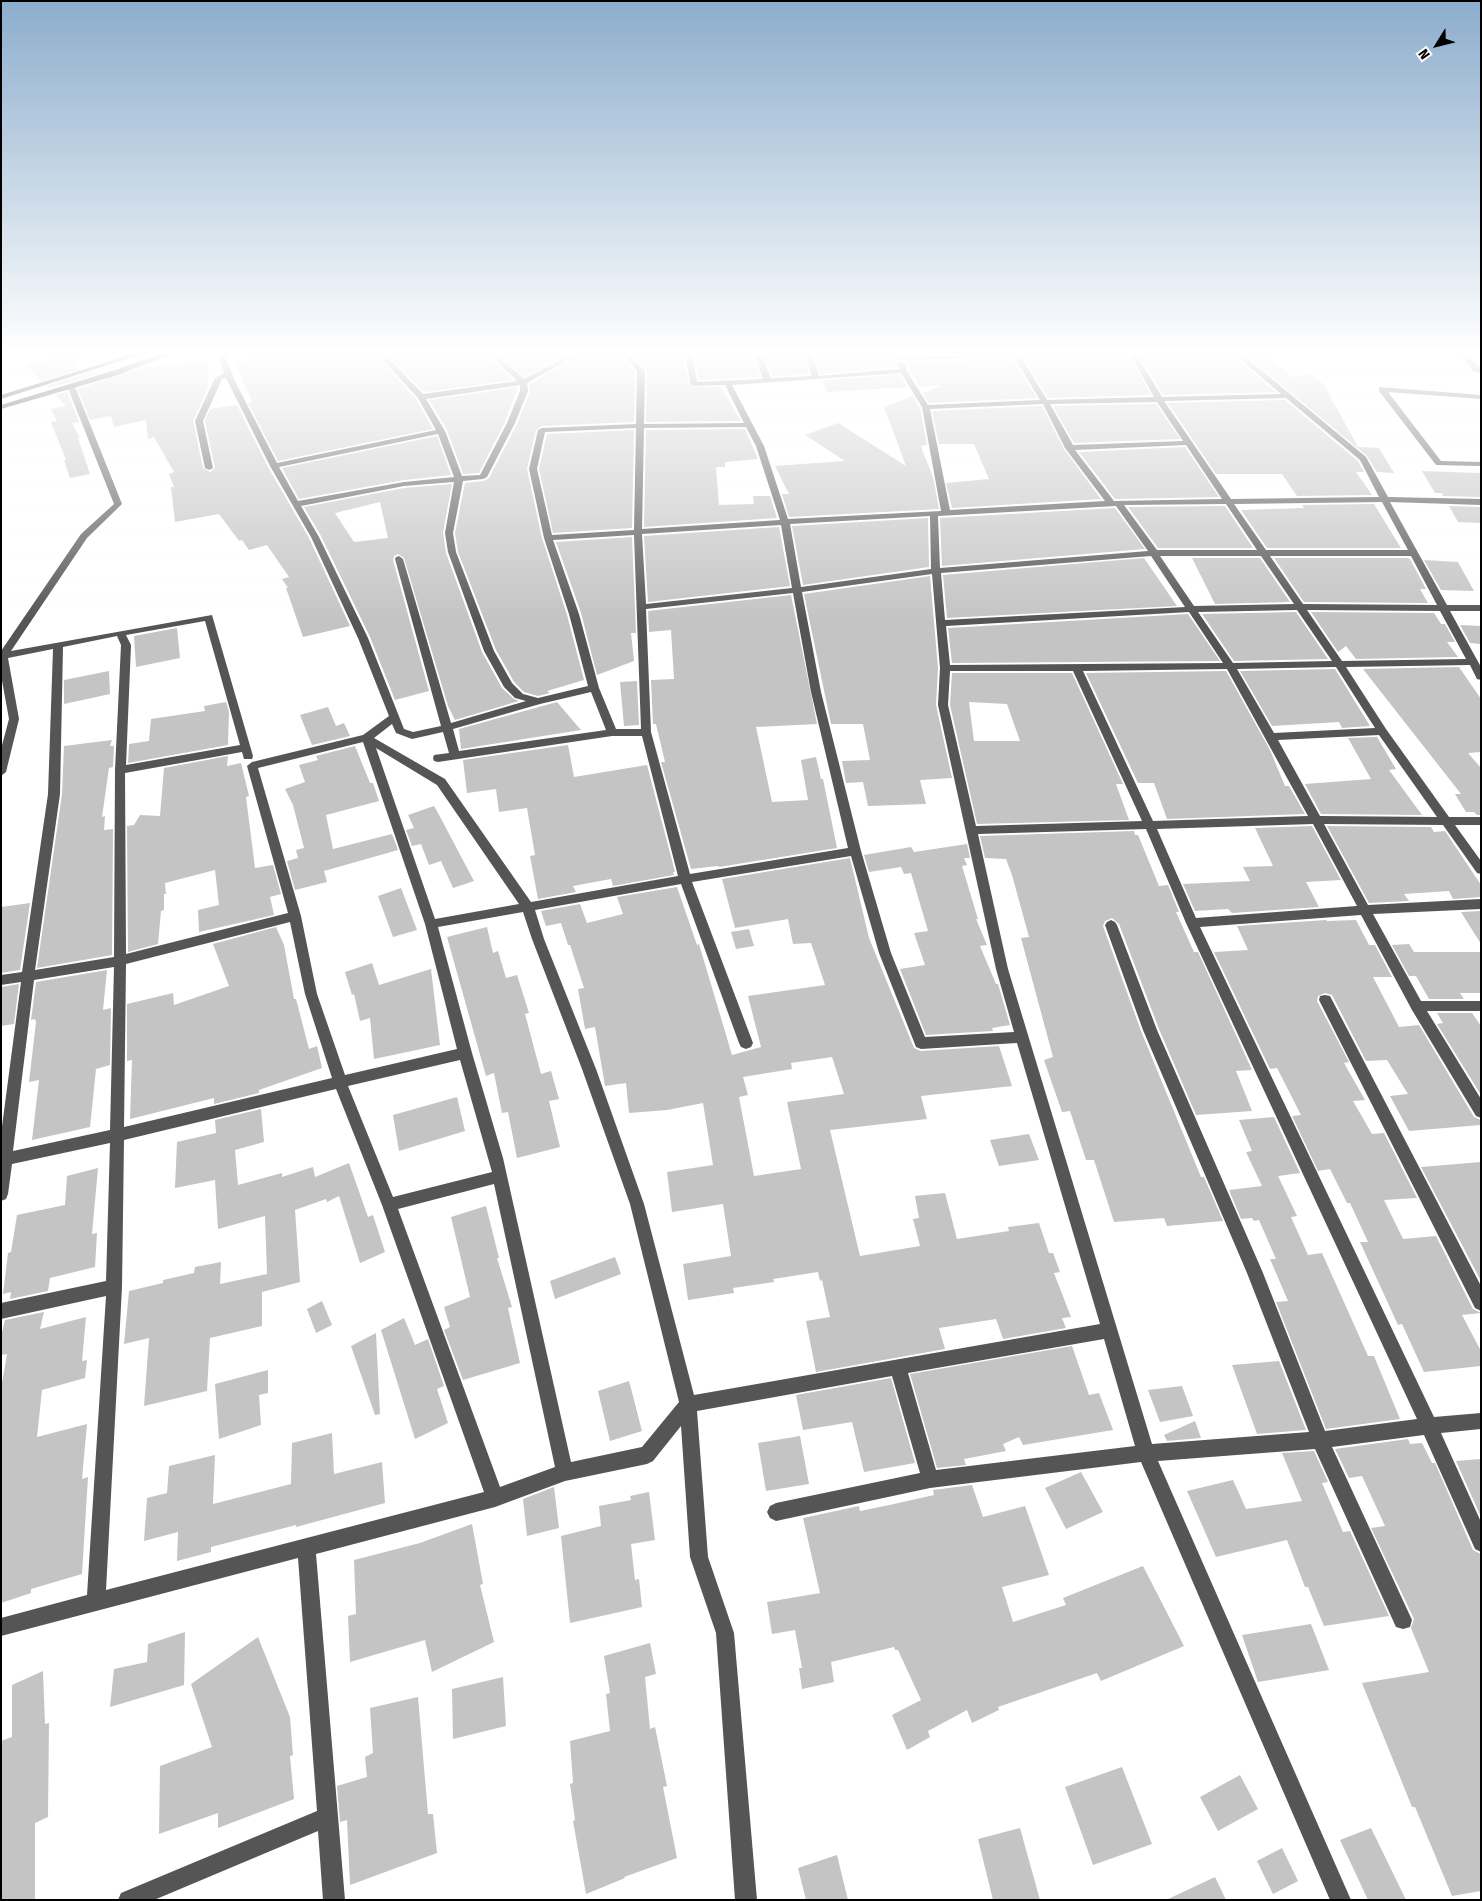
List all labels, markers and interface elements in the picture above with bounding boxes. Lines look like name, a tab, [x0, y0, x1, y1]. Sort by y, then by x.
north arrow	[1412, 20, 1462, 70]
text: N	[1415, 46, 1434, 63]

